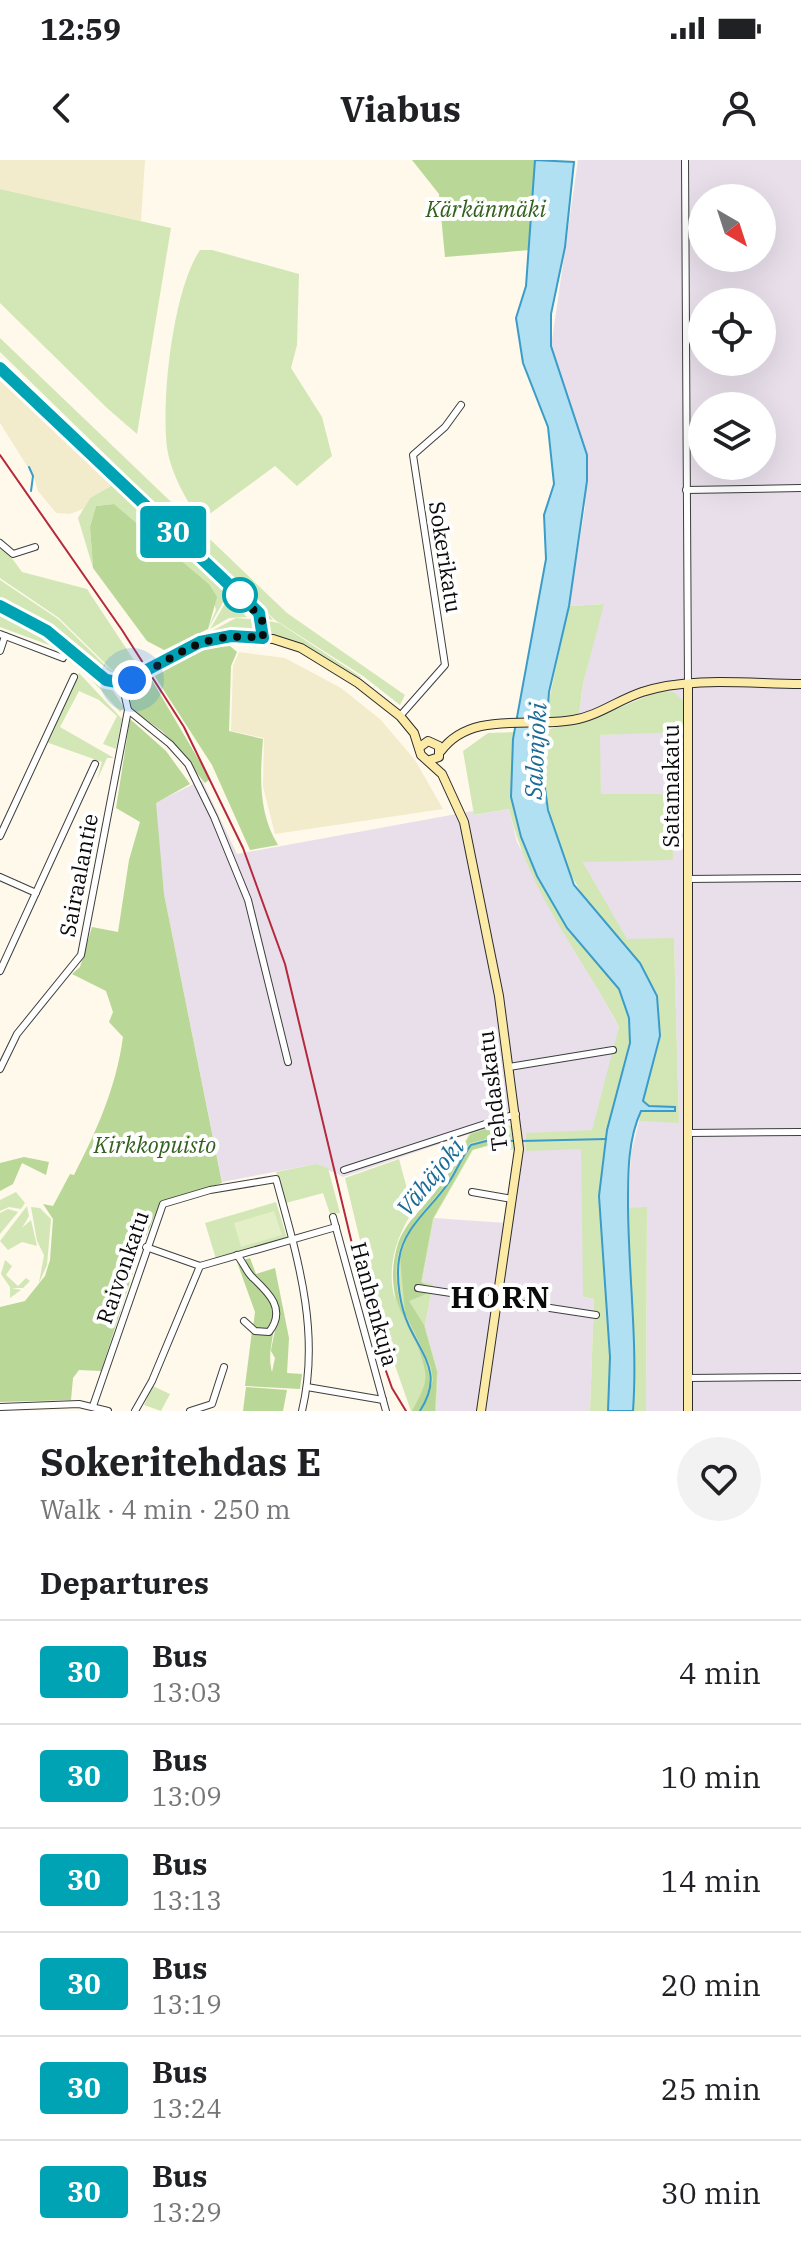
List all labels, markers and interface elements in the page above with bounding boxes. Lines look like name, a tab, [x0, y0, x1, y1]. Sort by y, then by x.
text: 12:59	[40, 9, 121, 48]
text: Viabus	[340, 85, 461, 132]
icon: back	[40, 86, 84, 130]
icon: person	[717, 86, 761, 130]
north arrow	[688, 184, 776, 272]
map controls	[688, 184, 776, 480]
park label: Kärkänmäki	[425, 194, 547, 223]
button: locate	[688, 288, 776, 376]
button: layers	[688, 392, 776, 480]
street label: Sokerikatu	[423, 499, 469, 615]
line badge: 30	[137, 506, 209, 558]
text: 30	[156, 513, 190, 550]
unlabelled marker	[223, 578, 257, 612]
your location	[112, 660, 152, 700]
water label: Salonjoki	[516, 701, 554, 801]
street label: Satamakatu	[656, 724, 685, 848]
street label: Sairaalantie	[52, 811, 104, 939]
street label: Tehdaskatu	[470, 1029, 514, 1153]
park label: Kirkkopuisto	[93, 1130, 216, 1159]
water label: Vähäjoki	[389, 1131, 472, 1222]
street label: Raivonkatu	[89, 1207, 155, 1327]
street label: Hanhenkuja	[344, 1238, 406, 1370]
district label: HORN	[451, 1277, 551, 1316]
text: Sokeritehdas E	[40, 1437, 321, 1486]
button: heart	[677, 1437, 761, 1521]
text: Walk · 4 min · 250 m	[40, 1492, 291, 1526]
text: Departures	[40, 1563, 209, 1602]
text: Bus	[152, 1636, 207, 1675]
text: 30	[67, 1653, 101, 1690]
text: 4 min	[679, 1653, 761, 1692]
text: 13:03	[152, 1675, 222, 1709]
text: Bus	[152, 1740, 207, 1779]
text: 30	[67, 1757, 101, 1794]
text: 10 min	[661, 1757, 761, 1796]
text: 13:09	[152, 1779, 222, 1813]
text: Bus	[152, 1844, 207, 1883]
text: 30	[67, 1861, 101, 1898]
text: 14 min	[661, 1861, 761, 1900]
text: 13:13	[152, 1883, 222, 1917]
text: Bus	[152, 1948, 207, 1987]
text: 30	[67, 1965, 101, 2002]
text: 20 min	[661, 1965, 761, 2004]
text: 13:19	[152, 1987, 222, 2021]
text: Bus	[152, 2052, 207, 2091]
text: 30	[67, 2069, 101, 2106]
text: 25 min	[661, 2069, 761, 2108]
text: 13:24	[152, 2091, 222, 2125]
text: Bus	[152, 2156, 207, 2195]
text: 30	[67, 2173, 101, 2210]
text: 30 min	[661, 2173, 761, 2212]
text: 13:29	[152, 2195, 222, 2229]

